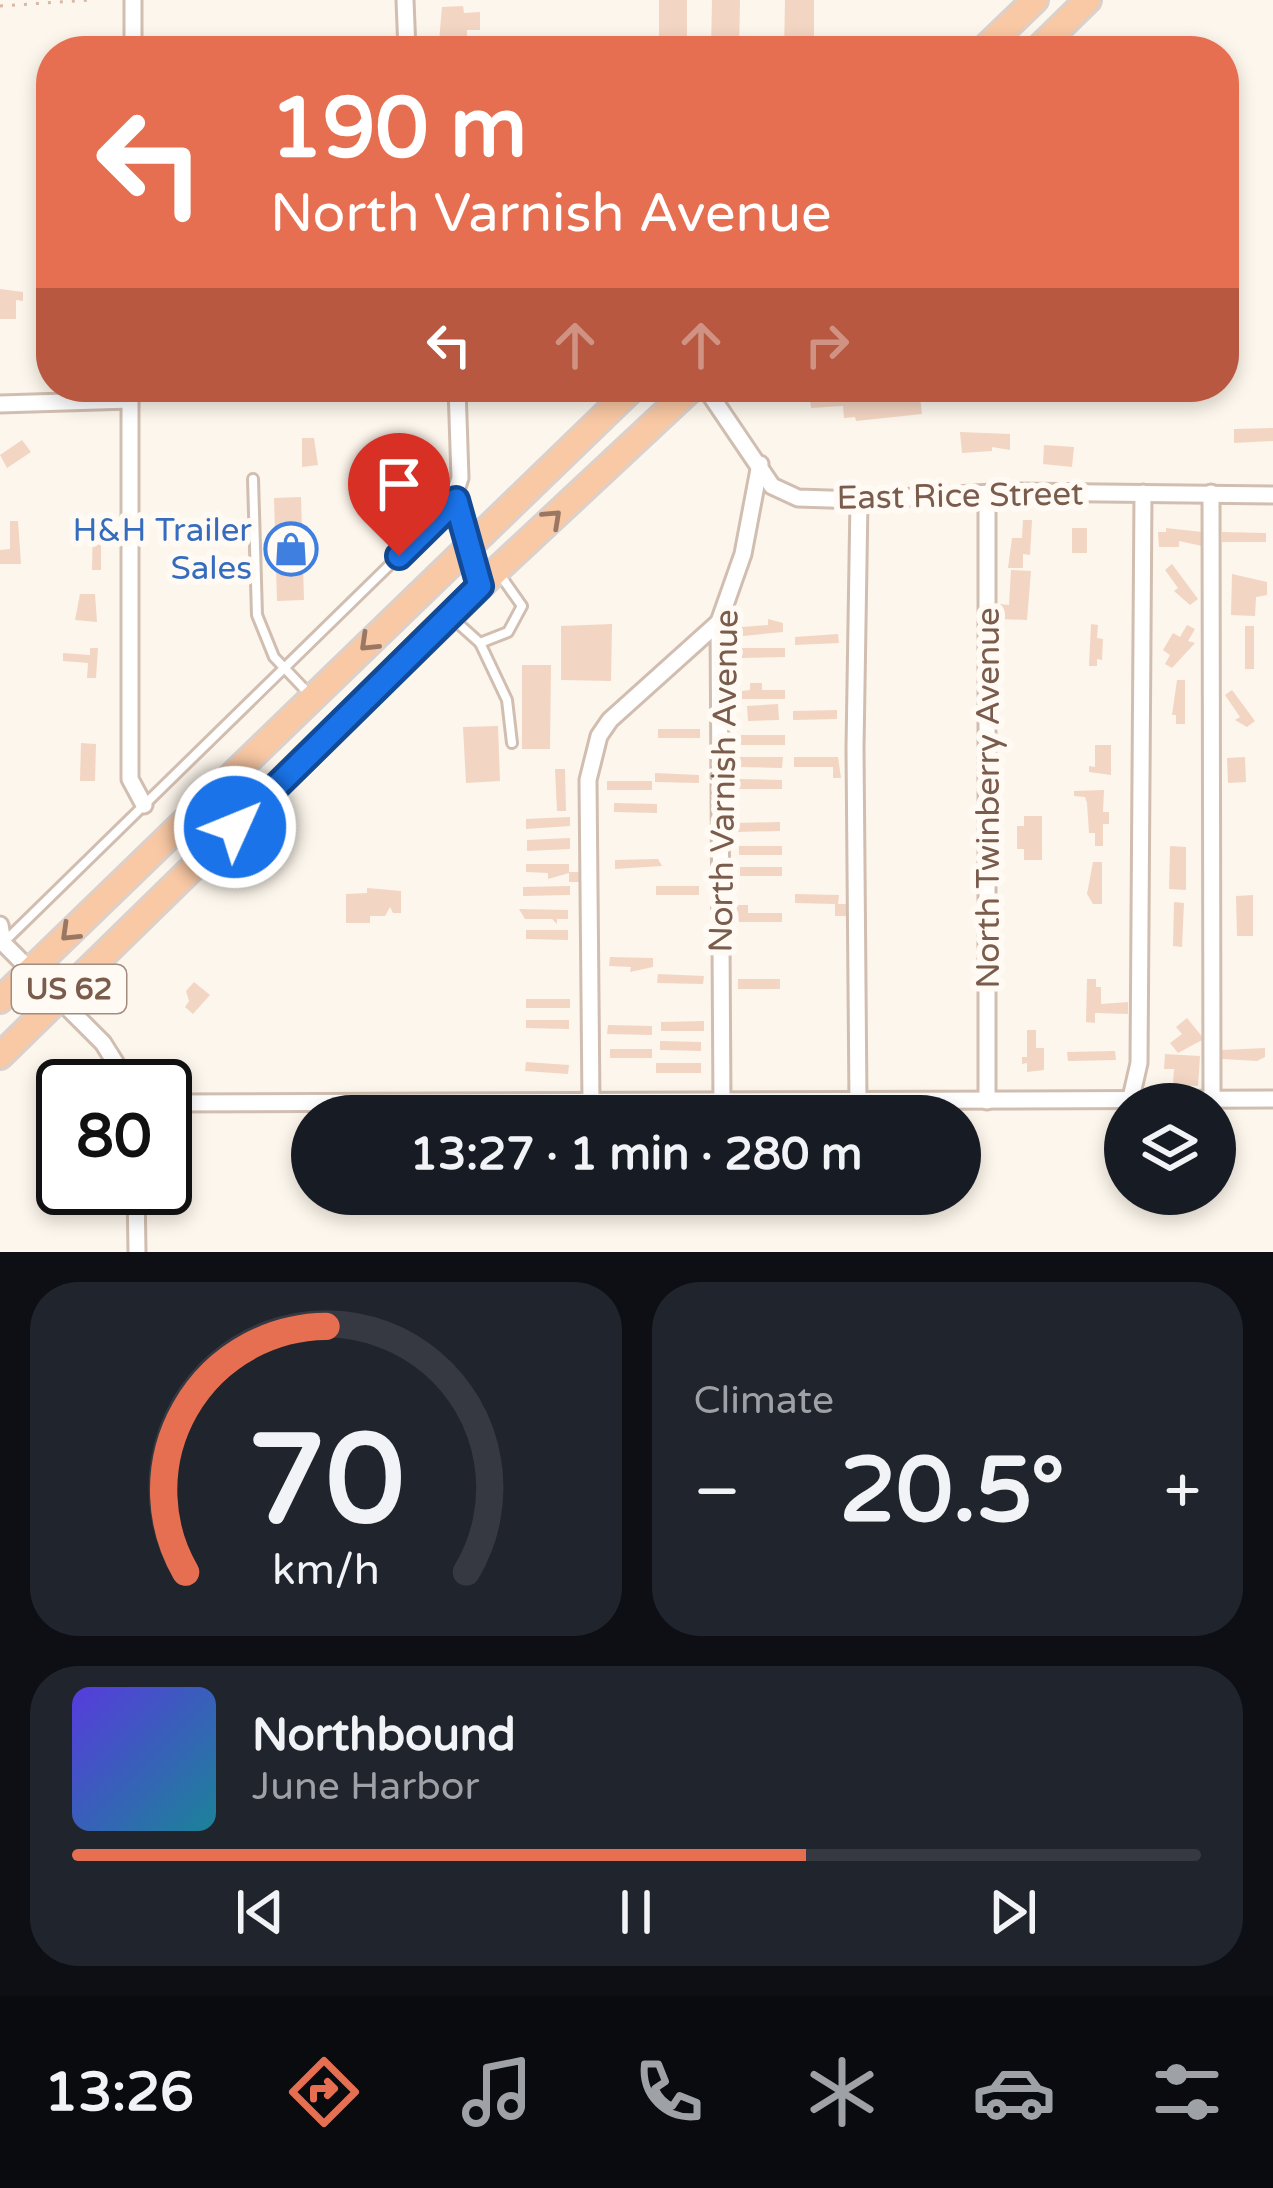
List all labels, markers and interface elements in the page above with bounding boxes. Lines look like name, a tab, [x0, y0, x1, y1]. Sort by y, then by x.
text: 190 m	[270, 79, 527, 180]
icon: left	[72, 84, 228, 240]
text: North Varnish Avenue	[270, 181, 832, 246]
icon: left	[416, 312, 482, 378]
icon: ahead	[542, 312, 608, 378]
icon: ahead	[668, 312, 734, 378]
icon: right	[794, 312, 860, 378]
pin	[348, 433, 450, 556]
icon: arrive	[366, 451, 432, 517]
street label: East Rice Street	[836, 474, 1084, 518]
place label: H&H Trailer Sales	[72, 511, 252, 588]
one-way arrow	[539, 511, 561, 533]
shop icon: H&H Trailer Sales	[263, 521, 319, 577]
street label: North Twinberry Avenue	[969, 607, 1008, 989]
street label: North Varnish Avenue	[702, 609, 746, 953]
one-way arrow	[360, 628, 382, 650]
position arrow	[172, 764, 298, 890]
one-way arrow	[61, 918, 83, 940]
road number: US 62	[12, 965, 126, 1013]
speed limit sign: 80	[36, 1059, 192, 1215]
map controls	[1104, 1083, 1236, 1215]
button: layers	[1104, 1083, 1236, 1215]
text: 13:27 · 1 min · 280 m	[410, 1128, 862, 1182]
text: Climate	[694, 1377, 834, 1424]
text: 70	[247, 1406, 404, 1557]
text: 20.5°	[840, 1437, 1065, 1546]
text: −	[694, 1452, 741, 1532]
text: +	[1164, 1452, 1201, 1532]
text: km/h	[272, 1545, 380, 1596]
text: Northbound	[252, 1709, 516, 1763]
text: June Harbor	[252, 1763, 479, 1810]
icon: previous	[227, 1879, 293, 1945]
icon: pause	[603, 1879, 669, 1945]
icon: next	[980, 1879, 1046, 1945]
icon: directions	[282, 2050, 366, 2134]
icon: music	[455, 2050, 539, 2134]
icon: phone	[627, 2050, 711, 2134]
icon: climate	[800, 2050, 884, 2134]
icon: car	[972, 2050, 1056, 2134]
icon: filters	[1145, 2050, 1229, 2134]
text: 13:26	[44, 2060, 194, 2125]

